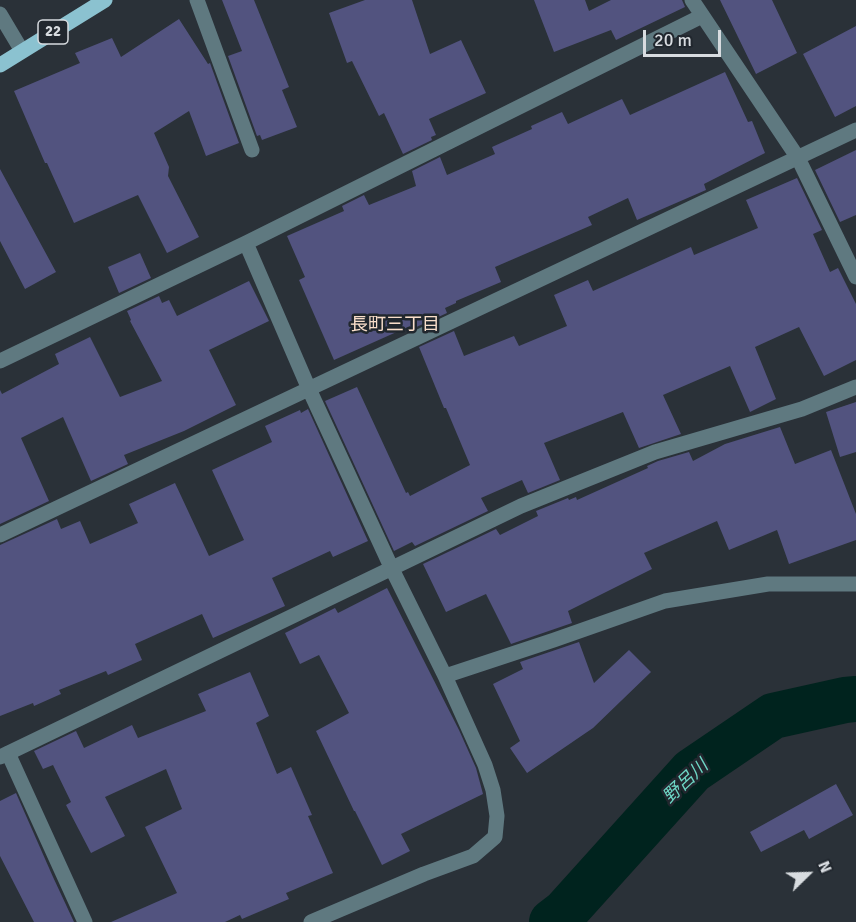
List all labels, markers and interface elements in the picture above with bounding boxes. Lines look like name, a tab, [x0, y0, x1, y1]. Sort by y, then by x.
scale bar	[646, 18, 724, 56]
road number: 22	[38, 20, 68, 44]
text: 20 m	[654, 29, 692, 51]
district label: 長町三丁目	[350, 314, 440, 336]
water label: 野呂川	[659, 756, 713, 808]
north arrow	[778, 844, 838, 904]
text: N	[813, 858, 836, 876]

